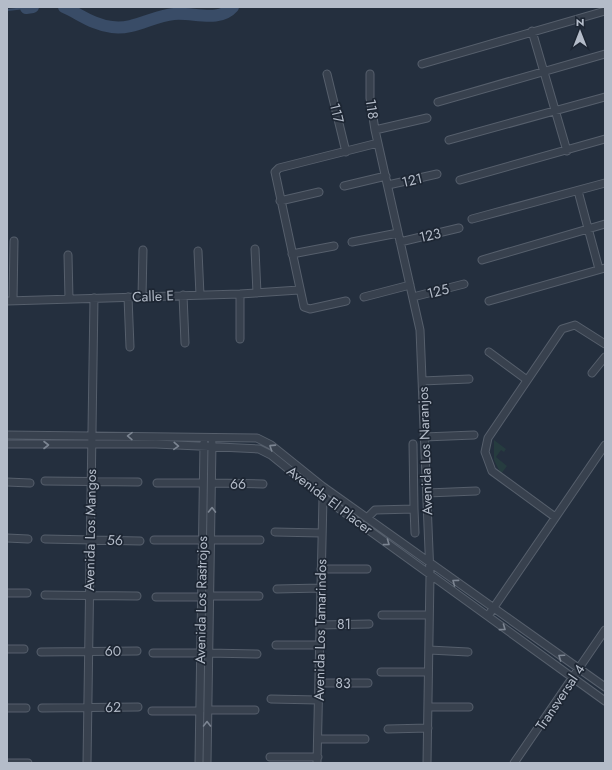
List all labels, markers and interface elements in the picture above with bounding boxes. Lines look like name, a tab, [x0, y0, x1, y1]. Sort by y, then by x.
north arrow	[560, 12, 600, 52]
text: N	[576, 14, 584, 30]
street label: 118	[361, 98, 383, 120]
street label: 117	[325, 101, 349, 126]
street label: 121	[400, 168, 424, 192]
street label: 123	[417, 223, 443, 247]
street label: 125	[425, 279, 451, 303]
street label: Calle E	[132, 285, 174, 307]
street label: Avenida Los Naranjos	[413, 386, 437, 516]
one-way arrow	[127, 432, 133, 440]
one-way arrow	[43, 441, 49, 449]
one-way arrow	[173, 441, 179, 450]
one-way arrow	[269, 444, 276, 451]
street label: Avenida El Placer	[283, 461, 377, 539]
street label: Avenida Los Mangos	[79, 468, 101, 591]
street label: 66	[230, 474, 246, 494]
one-way arrow	[208, 507, 217, 513]
street label: 56	[107, 530, 123, 550]
street label: Avenida Los Rastrojos	[190, 535, 212, 664]
one-way arrow	[382, 538, 389, 545]
street label: Avenida Los Tamarindos	[309, 559, 331, 701]
one-way arrow	[453, 580, 460, 587]
street label: 81	[337, 614, 351, 634]
one-way arrow	[499, 623, 506, 630]
street label: 60	[105, 641, 121, 661]
one-way arrow	[559, 655, 566, 662]
street label: Transversal 4	[531, 660, 589, 734]
street label: 83	[335, 673, 351, 693]
street label: 62	[105, 697, 121, 717]
one-way arrow	[203, 721, 211, 727]

